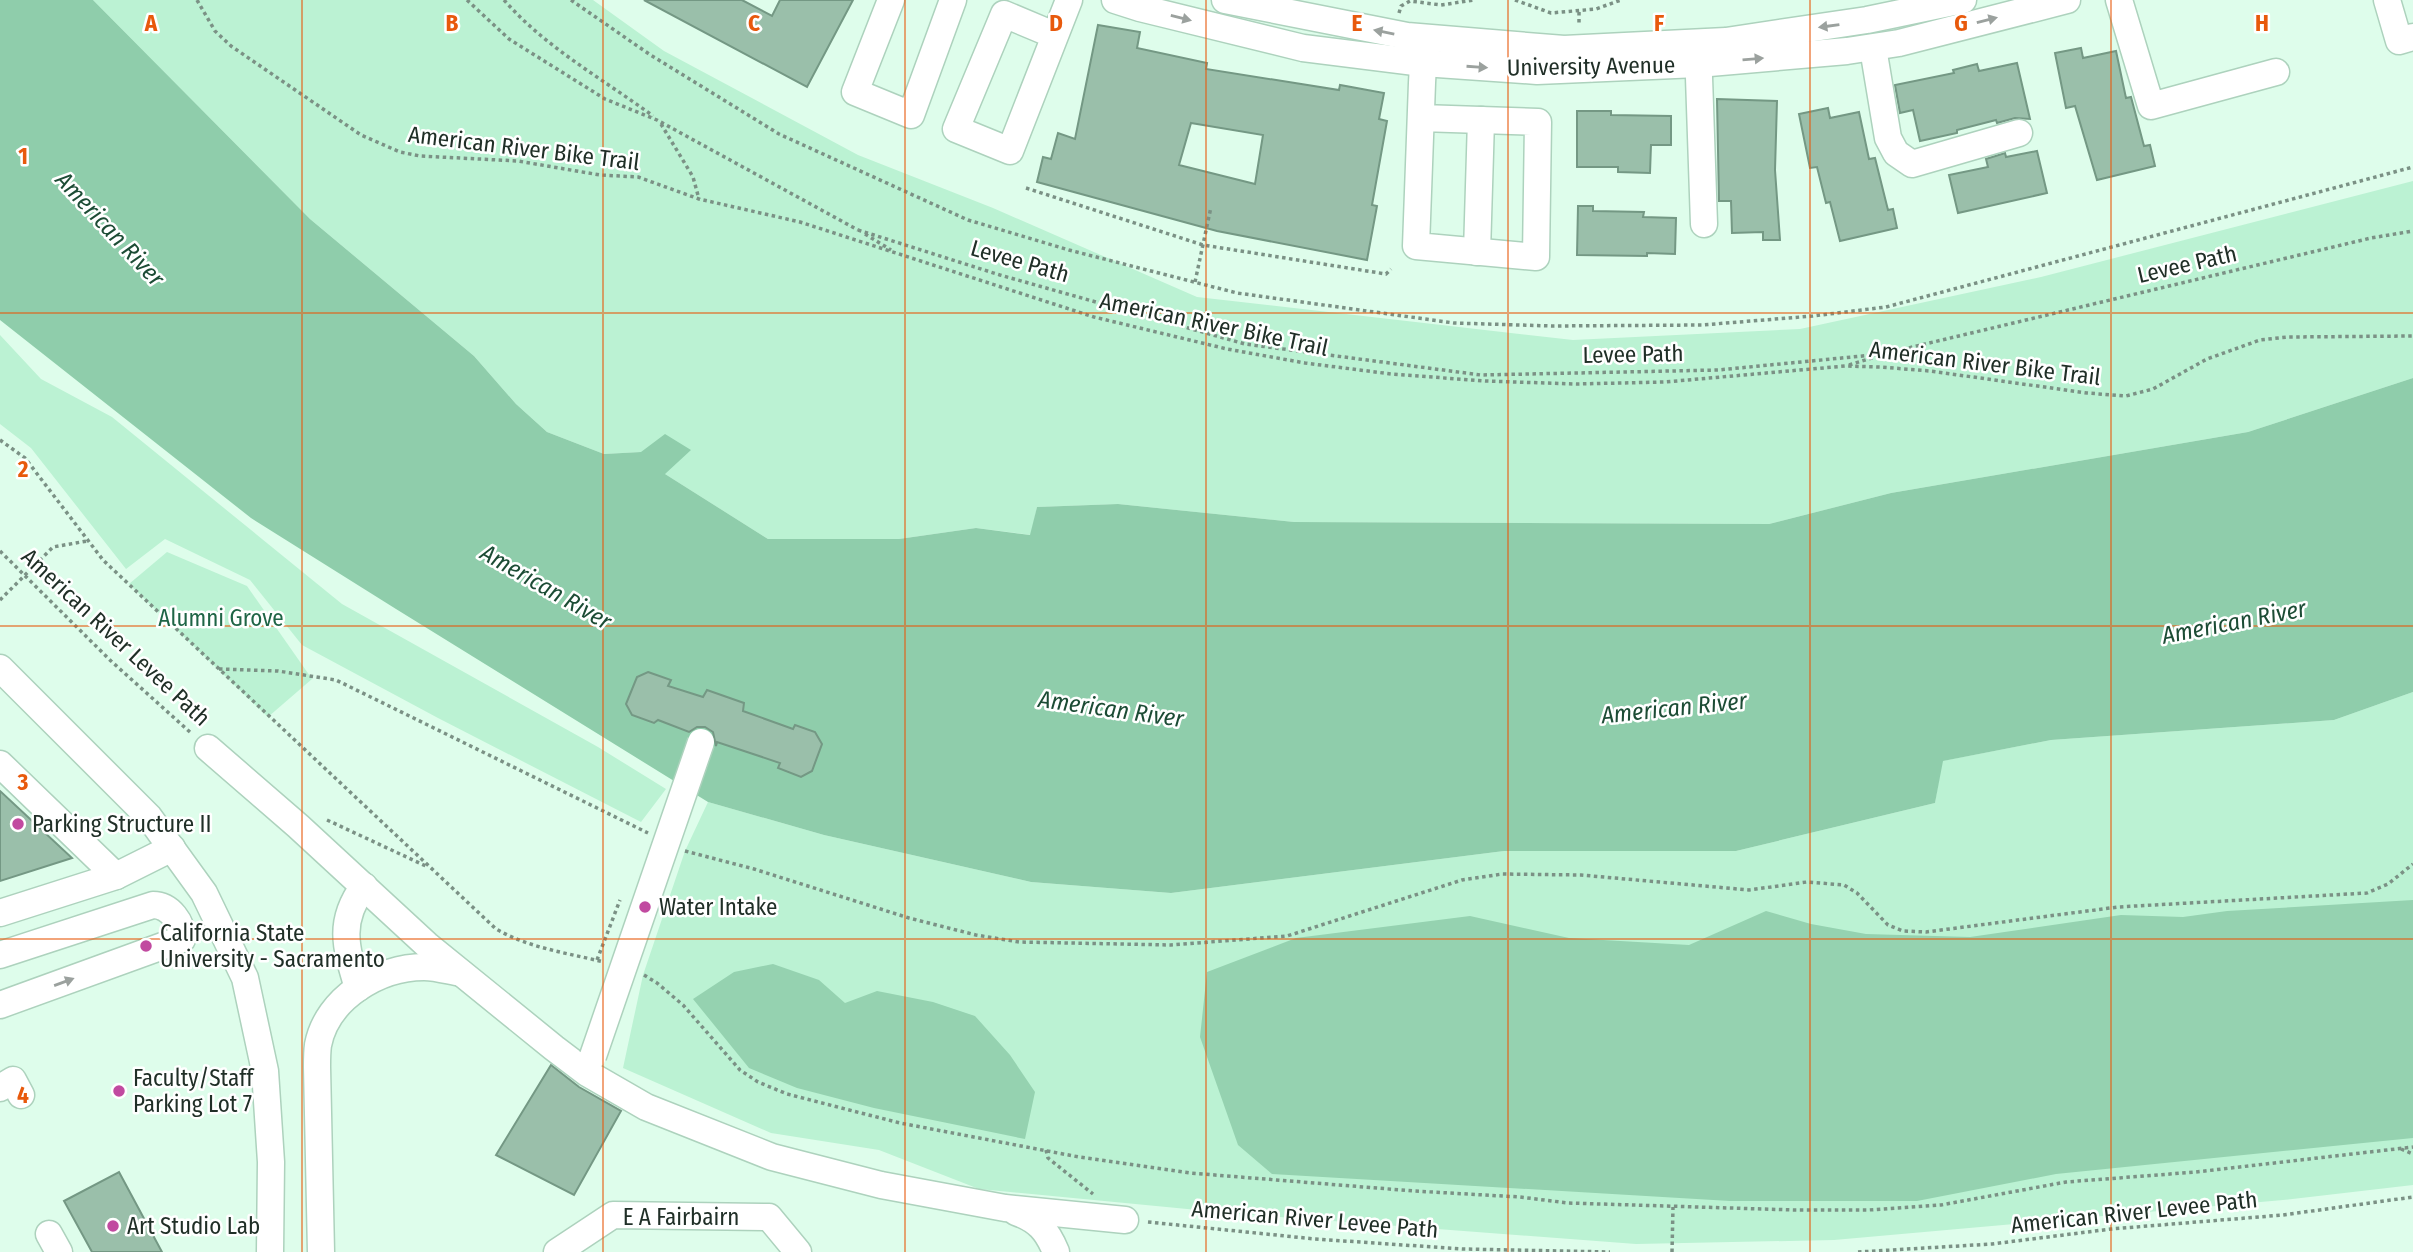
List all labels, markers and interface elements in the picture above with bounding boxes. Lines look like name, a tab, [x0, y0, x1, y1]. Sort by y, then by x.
text: A	[144, 9, 158, 37]
text: B	[446, 9, 459, 37]
text: C	[748, 9, 760, 37]
text: D	[1049, 9, 1063, 37]
text: E	[1352, 9, 1363, 37]
text: F	[1654, 9, 1664, 37]
text: G	[1954, 9, 1968, 37]
text: H	[2255, 9, 2269, 37]
one-way arrow	[1170, 13, 1192, 24]
one-way arrow	[1976, 14, 1998, 25]
one-way arrow	[1818, 21, 1840, 32]
one-way arrow	[1373, 26, 1395, 37]
street label: University Avenue	[1507, 51, 1675, 81]
one-way arrow	[1742, 53, 1764, 64]
one-way arrow	[1466, 62, 1488, 73]
street label: American River Bike Trail	[407, 120, 641, 176]
text: 1	[18, 142, 28, 170]
water label: American River	[49, 165, 171, 292]
street label: Levee Path	[968, 234, 1072, 288]
street label: Levee Path	[2135, 239, 2239, 289]
street label: American River Bike Trail	[1097, 286, 1331, 362]
street label: American River Bike Trail	[1868, 335, 2102, 391]
street label: Levee Path	[1582, 339, 1684, 369]
text: 2	[17, 455, 29, 483]
water label: American River	[475, 538, 617, 636]
street label: American River Levee Path	[16, 542, 216, 732]
water label: American River	[2159, 594, 2309, 650]
park label: Alumni Grove	[158, 604, 284, 632]
water label: American River	[1036, 685, 1186, 733]
water label: American River	[1599, 686, 1749, 730]
text: 3	[17, 768, 29, 796]
place label: Parking Structure II	[32, 810, 212, 838]
marker: Parking Structure II	[10, 816, 26, 832]
place label: Water Intake	[659, 893, 777, 921]
marker: Water Intake	[637, 899, 653, 915]
place label: California State University - Sacramento	[160, 919, 385, 973]
marker: California State University - Sacramento	[138, 938, 154, 954]
one-way arrow	[54, 976, 75, 987]
place label: Faculty/Staff Parking Lot 7	[133, 1064, 255, 1118]
text: 4	[17, 1081, 29, 1109]
marker: Faculty/Staff Parking Lot 7	[111, 1083, 127, 1099]
street label: American River Levee Path	[2009, 1185, 2259, 1239]
street label: American River Levee Path	[1190, 1194, 1440, 1244]
street label: E A Fairbairn	[623, 1203, 739, 1231]
place label: Art Studio Lab	[127, 1212, 260, 1240]
marker: Art Studio Lab	[105, 1218, 121, 1234]

